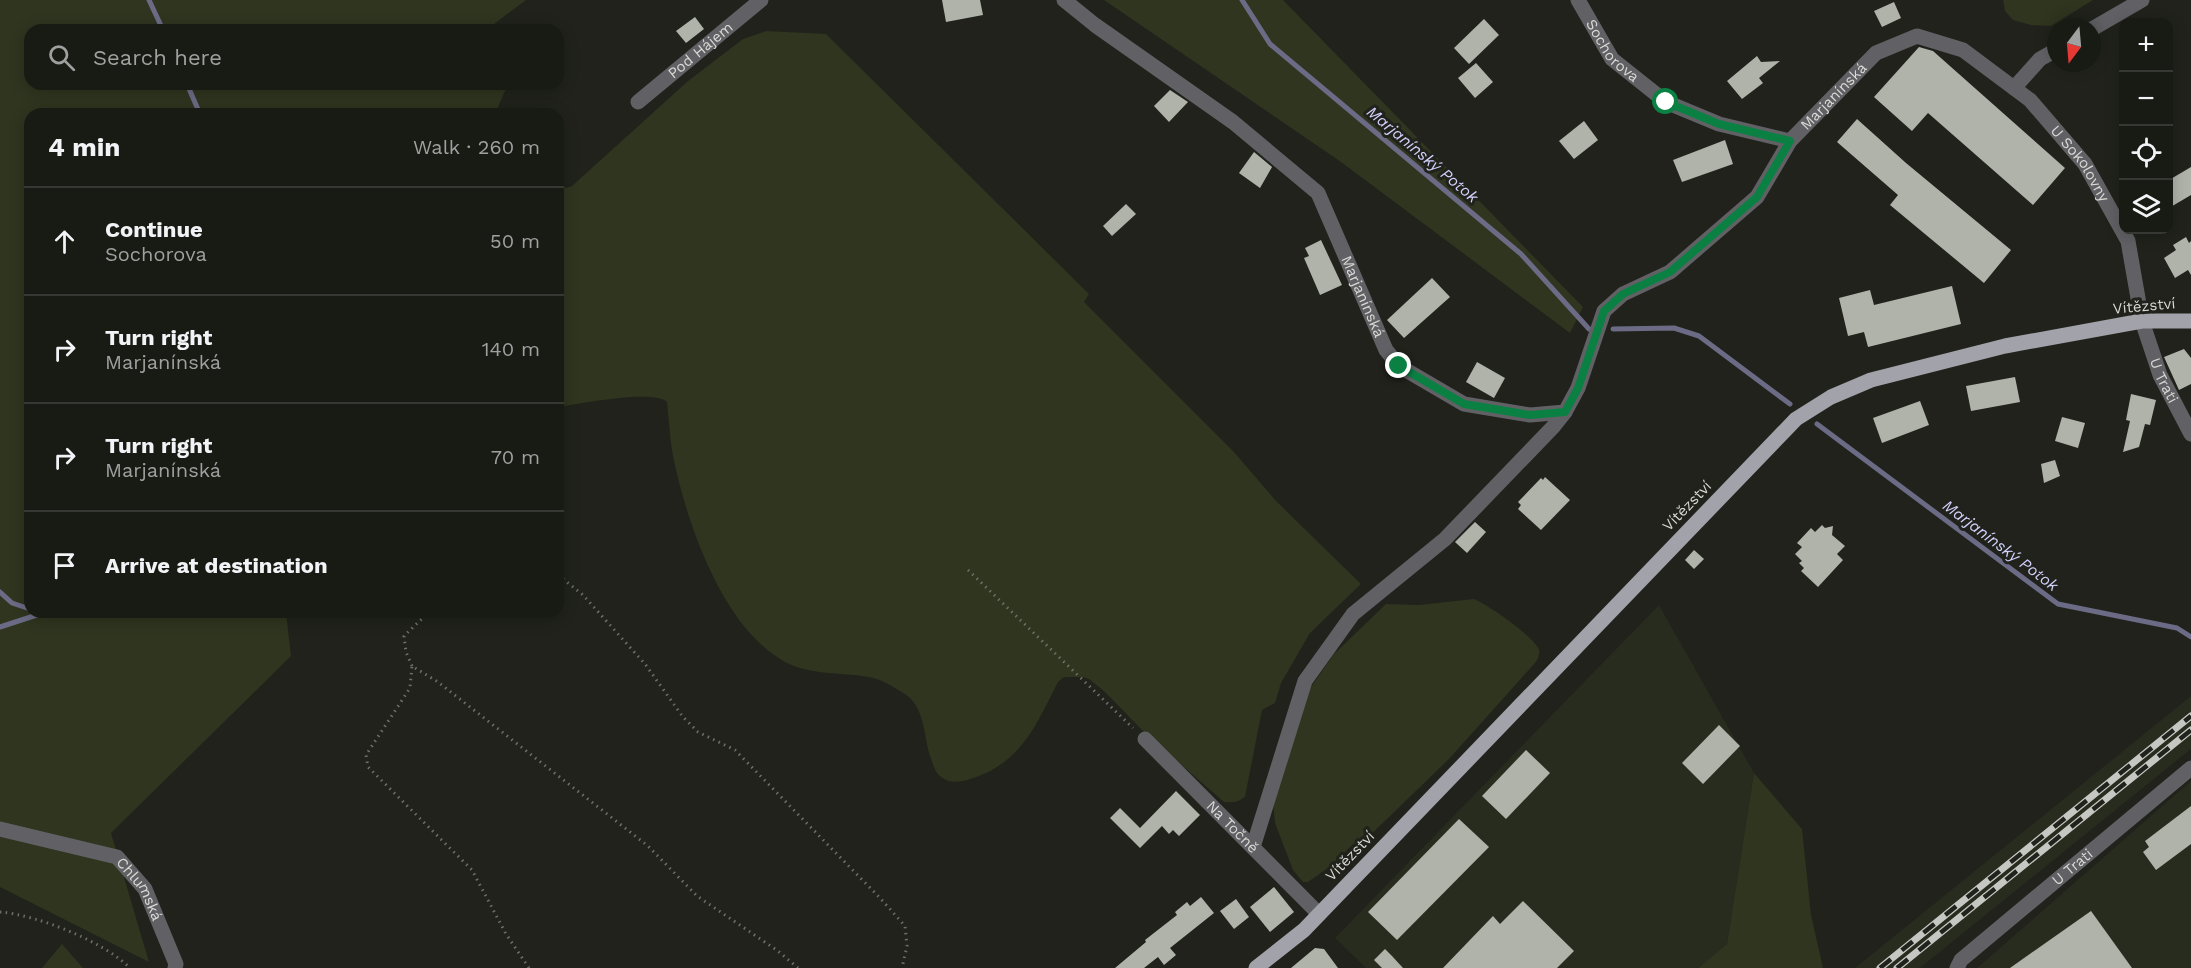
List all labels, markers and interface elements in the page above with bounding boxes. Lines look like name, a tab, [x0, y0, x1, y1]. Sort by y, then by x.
street label: Sochorova	[1582, 16, 1643, 86]
street label: Pod Hájem	[664, 18, 736, 82]
north arrow	[2047, 18, 2101, 72]
map controls	[2119, 18, 2173, 234]
button: +	[2119, 18, 2173, 72]
search box	[24, 24, 564, 90]
icon: search	[45, 41, 78, 74]
text: Search here	[93, 45, 222, 70]
street label: Marjanínská	[1797, 59, 1871, 134]
button: −	[2119, 72, 2173, 126]
route start	[1652, 88, 1678, 114]
water label: Marjanínský Potok	[1363, 102, 1483, 207]
street label: U Sokolovny	[2047, 122, 2113, 205]
button: locate	[2119, 126, 2173, 180]
text: 4 min	[48, 132, 120, 162]
text: Walk · 260 m	[413, 135, 540, 159]
button: layers	[2119, 180, 2173, 234]
text: Continue	[105, 217, 203, 242]
icon: ahead	[48, 225, 81, 258]
text: 50 m	[490, 229, 540, 253]
text: Sochorova	[105, 242, 207, 266]
street label: Marjanínská	[1337, 253, 1389, 341]
street label: Vítězství	[2112, 294, 2176, 318]
text: Turn right	[105, 325, 212, 350]
icon: right	[48, 333, 81, 366]
text: 140 m	[482, 337, 540, 361]
text: Marjanínská	[105, 350, 221, 374]
route end	[1385, 352, 1411, 378]
street label: U Trati	[2146, 356, 2182, 406]
text: Turn right	[105, 433, 212, 458]
icon: right	[48, 441, 81, 474]
text: 70 m	[491, 445, 540, 469]
text: Marjanínská	[105, 458, 221, 482]
street label: Vítězství	[1659, 477, 1715, 535]
water label: Marjanínský Potok	[1939, 496, 2063, 596]
icon: arrive	[48, 549, 81, 582]
text: Arrive at destination	[105, 553, 328, 578]
street label: Na Točně	[1203, 797, 1262, 857]
street label: Vítězství	[1322, 827, 1378, 885]
street label: U Trati	[2048, 845, 2096, 889]
street label: Chlumská	[112, 854, 166, 924]

